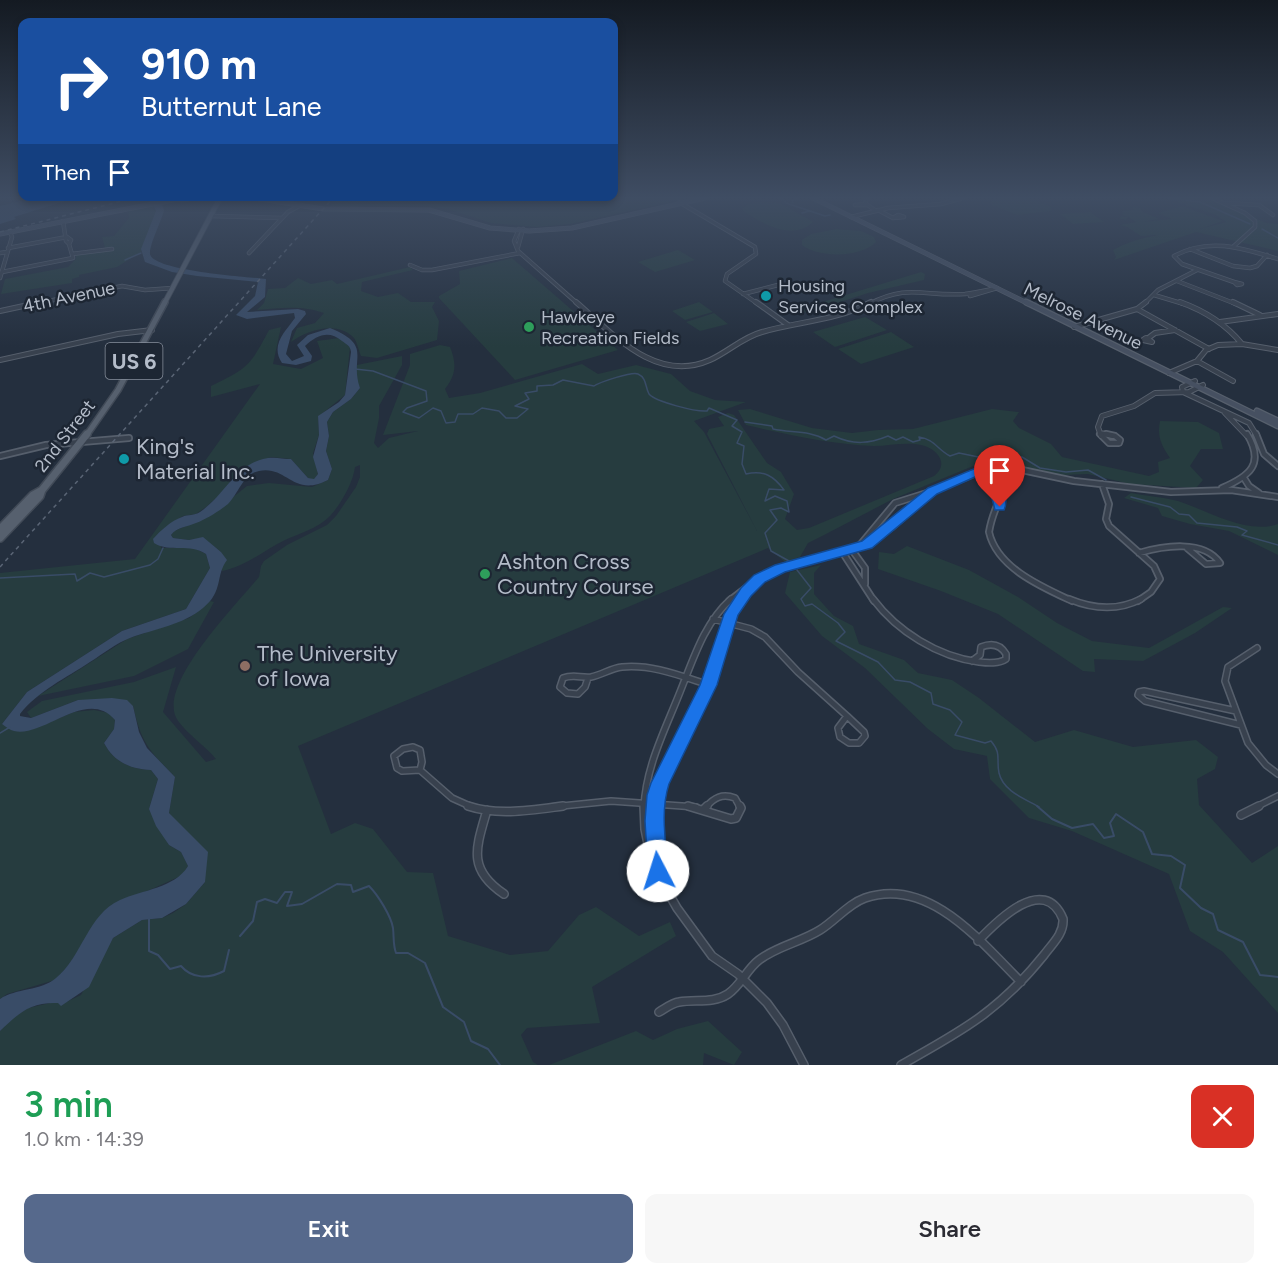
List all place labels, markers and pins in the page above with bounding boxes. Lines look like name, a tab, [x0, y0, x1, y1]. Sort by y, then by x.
place label: Housing Services Complex	[778, 275, 923, 318]
marker: Housing Services Complex	[759, 289, 773, 303]
place label: Hawkeye Recreation Fields	[541, 306, 680, 349]
marker: Hawkeye Recreation Fields	[522, 320, 536, 334]
place label: King's Material Inc.	[136, 433, 255, 485]
pin	[974, 445, 1025, 507]
marker: King's Material Inc.	[117, 452, 131, 466]
place label: Ashton Cross Country Course	[497, 548, 654, 600]
marker: Ashton Cross Country Course	[478, 567, 492, 581]
place label: The University of Iowa	[257, 640, 398, 692]
marker: The University of Iowa	[238, 659, 252, 673]

